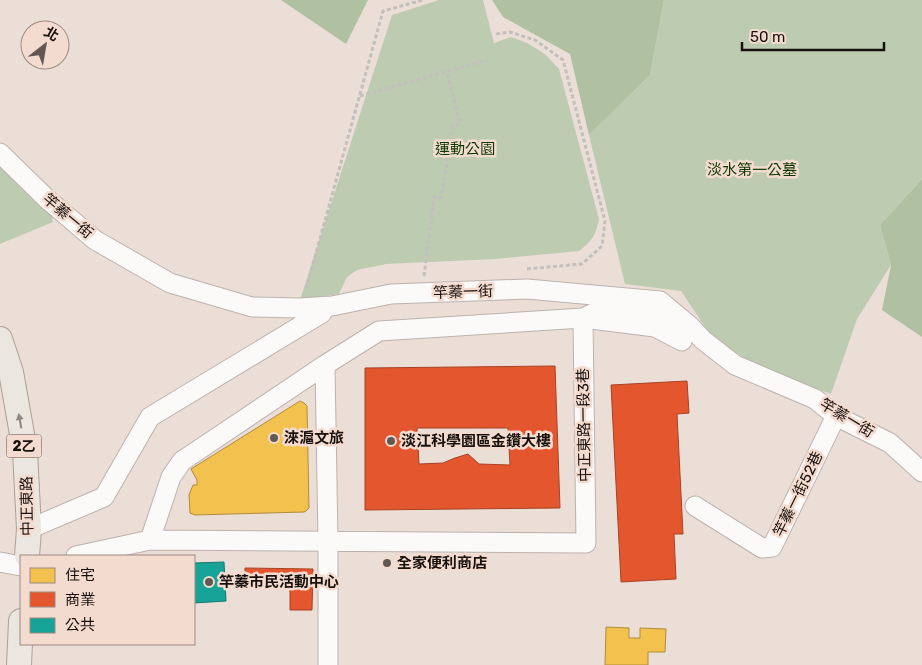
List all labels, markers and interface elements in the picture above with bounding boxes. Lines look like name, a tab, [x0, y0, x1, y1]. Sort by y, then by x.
north arrow	[20, 20, 70, 70]
scale bar	[742, 20, 884, 52]
text: 北	[41, 23, 62, 45]
text: 50 m	[750, 28, 785, 46]
park label: 運動公園	[435, 140, 495, 158]
park label: 淡水第一公墓	[707, 161, 797, 179]
street label: 竿蓁一街	[39, 190, 97, 242]
street label: 竿蓁一街	[433, 282, 493, 302]
street label: 中正東路一段3巷	[574, 368, 594, 482]
street label: 竿蓁一街	[817, 395, 877, 441]
one-way arrow	[15, 412, 23, 428]
place label: 淶滬文旅	[284, 429, 344, 447]
marker: 淶滬文旅	[268, 432, 280, 444]
place label: 淡江科學園區金鑽大樓	[401, 432, 551, 450]
road number: 2乙	[6, 434, 42, 458]
marker: 淡江科學園區金鑽大樓	[385, 435, 397, 447]
street label: 竿蓁一街52巷	[770, 448, 826, 540]
street label: 中正東路	[17, 476, 37, 536]
place label: 全家便利商店	[397, 554, 487, 572]
legend	[20, 555, 195, 645]
marker: 全家便利商店	[381, 557, 393, 569]
text: 住宅	[65, 566, 95, 584]
place label: 竿蓁市民活動中心	[219, 573, 339, 591]
marker: 竿蓁市民活動中心	[203, 576, 215, 588]
text: 商業	[65, 591, 95, 609]
text: 公共	[65, 616, 95, 634]

